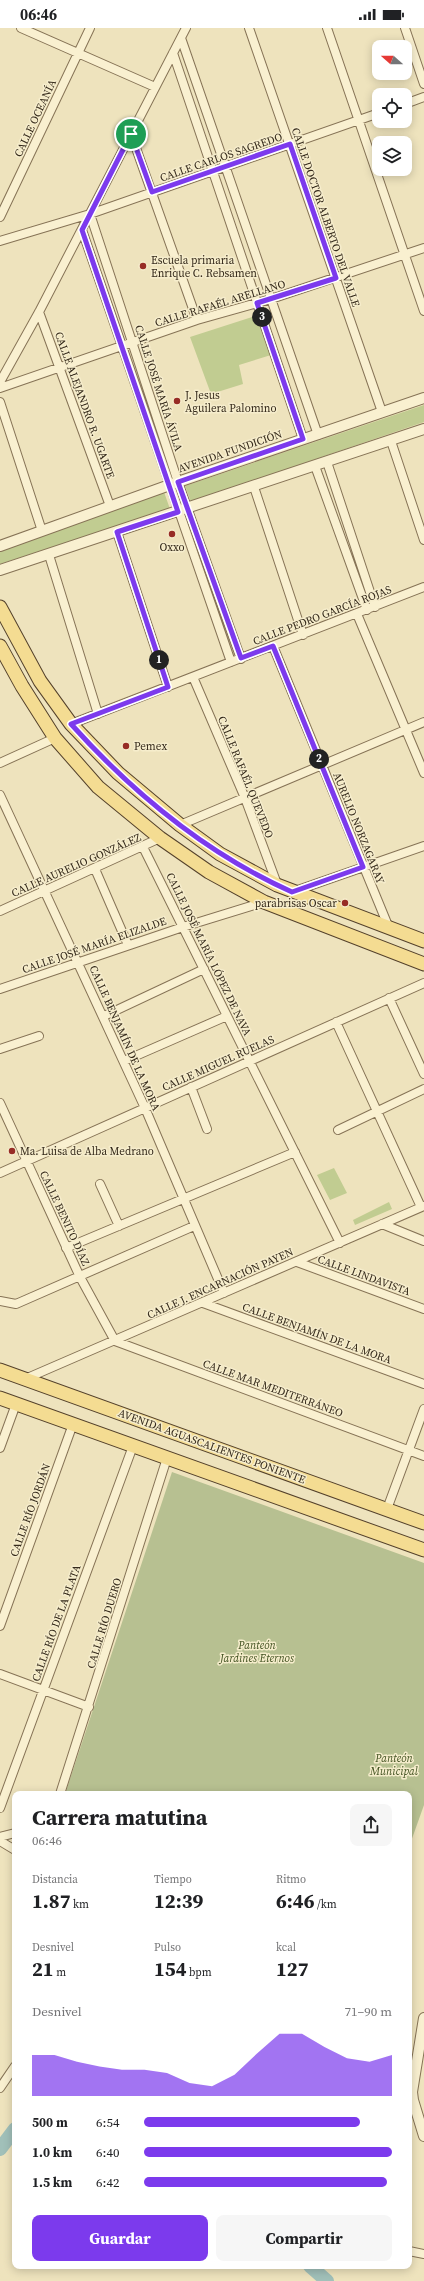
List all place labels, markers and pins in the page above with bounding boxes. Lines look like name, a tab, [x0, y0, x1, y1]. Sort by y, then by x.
pin	[114, 117, 148, 151]
place label: Escuela primaria Enrique C. Rebsamen	[151, 253, 257, 281]
marker: Escuela primaria Enrique C. Rebsamen	[138, 261, 148, 271]
pin: 3	[252, 307, 272, 327]
place label: J. Jesus Aguilera Palomino	[184, 388, 277, 416]
marker: J. Jesus Aguilera Palomino	[172, 396, 182, 406]
marker: Oxxo	[167, 529, 177, 539]
place label: Oxxo	[159, 540, 185, 555]
pin: 1	[149, 650, 169, 670]
place label: Pemex	[134, 739, 167, 754]
marker: Pemex	[121, 741, 131, 751]
pin: 2	[309, 749, 329, 769]
place label: parabrisas Oscar	[255, 896, 337, 911]
marker: parabrisas Oscar	[340, 898, 350, 908]
place label: Ma. Luisa de Alba Medrano	[20, 1144, 154, 1159]
marker: Ma. Luisa de Alba Medrano	[7, 1146, 17, 1156]

